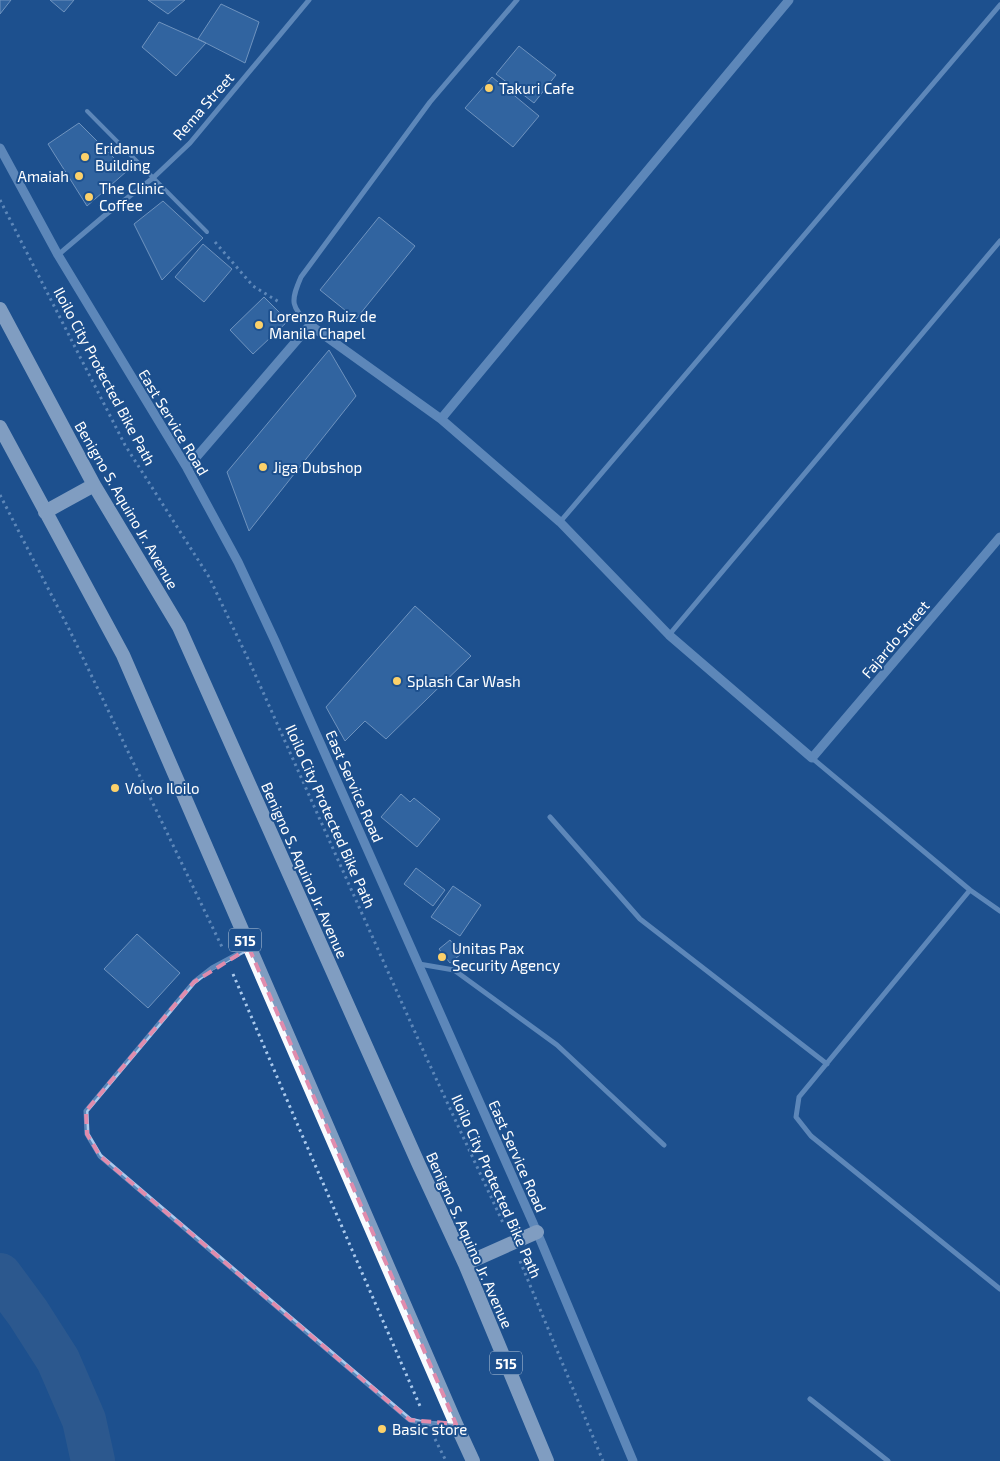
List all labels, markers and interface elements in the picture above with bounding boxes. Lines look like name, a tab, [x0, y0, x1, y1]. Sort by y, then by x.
street label: Rema Street	[169, 68, 237, 143]
place label: Takuri Cafe	[499, 79, 574, 97]
marker: Takuri Cafe	[483, 82, 495, 94]
place label: Eridanus Building	[95, 139, 155, 174]
marker: Eridanus Building	[79, 151, 91, 163]
place label: Amaiah	[18, 167, 69, 185]
marker: Amaiah	[73, 170, 85, 182]
place label: The Clinic Coffee	[99, 179, 164, 214]
marker: The Clinic Coffee	[83, 191, 95, 203]
street label: Iloilo City Protected Bike Path	[50, 284, 160, 468]
place label: Lorenzo Ruiz de Manila Chapel	[269, 307, 376, 342]
marker: Lorenzo Ruiz de Manila Chapel	[253, 319, 265, 331]
street label: East Service Road	[135, 366, 213, 478]
street label: Benigno S. Aquino Jr. Avenue	[71, 418, 183, 592]
place label: Jiga Dubshop	[273, 458, 362, 476]
marker: Jiga Dubshop	[257, 461, 269, 473]
street label: Fajardo Street	[857, 596, 934, 682]
place label: Splash Car Wash	[407, 672, 521, 690]
marker: Splash Car Wash	[391, 675, 403, 687]
street label: Iloilo City Protected Bike Path	[282, 721, 380, 911]
street label: East Service Road	[322, 727, 388, 845]
place label: Volvo Iloilo	[125, 779, 200, 797]
street label: Benigno S. Aquino Jr. Avenue	[258, 779, 352, 961]
marker: Volvo Iloilo	[109, 782, 121, 794]
road number: 515	[229, 928, 261, 952]
place label: Unitas Pax Security Agency	[452, 939, 560, 974]
marker: Unitas Pax Security Agency	[436, 951, 448, 963]
street label: Iloilo City Protected Bike Path	[448, 1091, 546, 1281]
street label: East Service Road	[485, 1097, 551, 1215]
street label: Benigno S. Aquino Jr. Avenue	[423, 1149, 517, 1331]
road number: 515	[490, 1352, 522, 1375]
place label: Basic store	[392, 1420, 467, 1438]
marker: Basic store	[376, 1423, 388, 1435]

